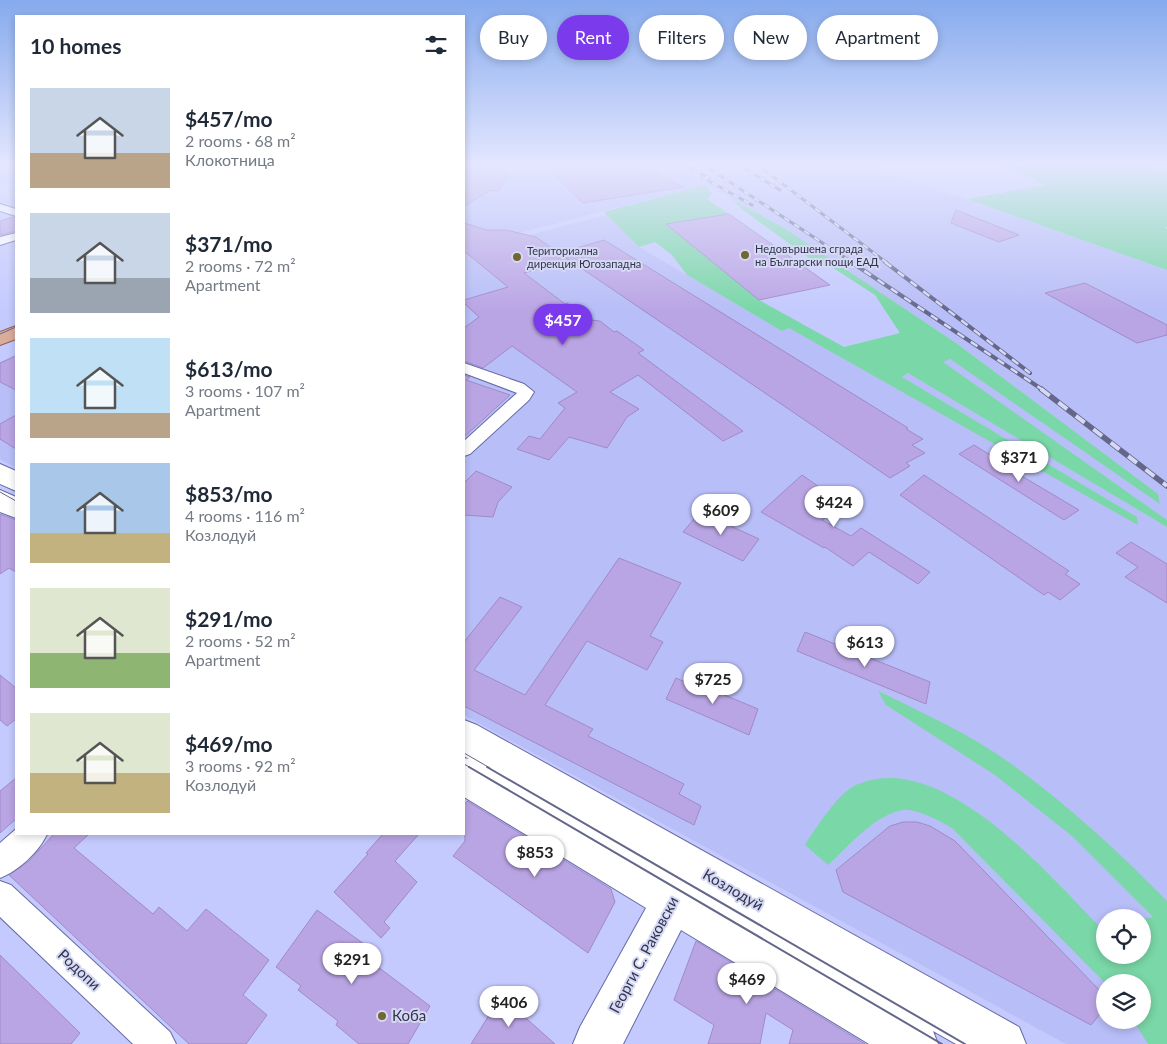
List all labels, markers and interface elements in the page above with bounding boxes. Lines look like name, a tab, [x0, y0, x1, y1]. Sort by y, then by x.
chip: Buy	[480, 15, 547, 60]
chip: Rent	[557, 15, 629, 60]
chip: Filters	[639, 15, 724, 60]
chip: New	[734, 15, 807, 60]
chip: Apartment	[817, 15, 938, 60]
icon: filters	[422, 31, 450, 59]
text: 10 homes	[30, 33, 121, 58]
text: $457/mo	[185, 106, 273, 131]
icon: home	[70, 108, 130, 168]
text: 2 rooms · 68 m²	[185, 131, 296, 150]
text: Клокотница	[185, 150, 275, 169]
text: $371/mo	[185, 231, 273, 256]
icon: home	[70, 233, 130, 293]
place label: Недовършена сграда на Български пощи ЕАД	[755, 242, 879, 268]
place label: Териториална дирекция Югозападна	[527, 244, 641, 270]
marker: Недовършена сграда на Български пощи ЕАД	[739, 249, 751, 261]
marker: Териториална дирекция Югозападна	[511, 251, 523, 263]
text: 2 rooms · 72 m²	[185, 256, 296, 275]
text: Apartment	[185, 275, 260, 294]
pin: $457	[533, 304, 593, 346]
text: $457	[544, 310, 582, 329]
text: $613/mo	[185, 356, 273, 381]
icon: home	[70, 358, 130, 418]
text: 3 rooms · 107 m²	[185, 381, 305, 400]
text: Apartment	[185, 400, 260, 419]
pin: $371	[989, 440, 1049, 483]
text: $371	[1000, 447, 1038, 466]
text: $853/mo	[185, 481, 273, 506]
icon: home	[70, 483, 130, 543]
pin: $424	[804, 486, 864, 528]
text: $424	[815, 492, 853, 511]
pin: $609	[691, 494, 751, 536]
text: $609	[702, 500, 740, 519]
text: 4 rooms · 116 m²	[185, 506, 305, 525]
text: Козлодуй	[185, 525, 256, 544]
text: $291/mo	[185, 606, 273, 631]
icon: home	[70, 608, 130, 668]
pin: $613	[835, 626, 895, 668]
text: 2 rooms · 52 m²	[185, 631, 296, 650]
text: $613	[846, 632, 884, 651]
text: Apartment	[185, 650, 260, 669]
pin: $725	[683, 662, 743, 705]
text: $725	[694, 669, 732, 688]
text: $469/mo	[185, 731, 273, 756]
icon: home	[70, 733, 130, 793]
text: 3 rooms · 92 m²	[185, 756, 296, 775]
text: Козлодуй	[185, 775, 256, 794]
pin: $853	[505, 836, 565, 878]
text: $853	[516, 842, 554, 861]
street label: Козлодуй	[700, 865, 767, 914]
street label: Георги С. Раковски	[605, 893, 681, 1016]
map controls	[1096, 909, 1151, 1029]
button: locate	[1096, 909, 1151, 964]
pin: $291	[322, 942, 382, 985]
street label: Родопи	[55, 945, 105, 993]
text: $291	[333, 949, 371, 968]
pin: $469	[717, 962, 777, 1005]
text: $469	[728, 969, 766, 988]
button: layers	[1096, 974, 1151, 1029]
pin: $406	[479, 986, 539, 1028]
text: $406	[490, 992, 528, 1011]
place label: Коба	[392, 1006, 426, 1024]
marker: Коба	[376, 1010, 388, 1022]

